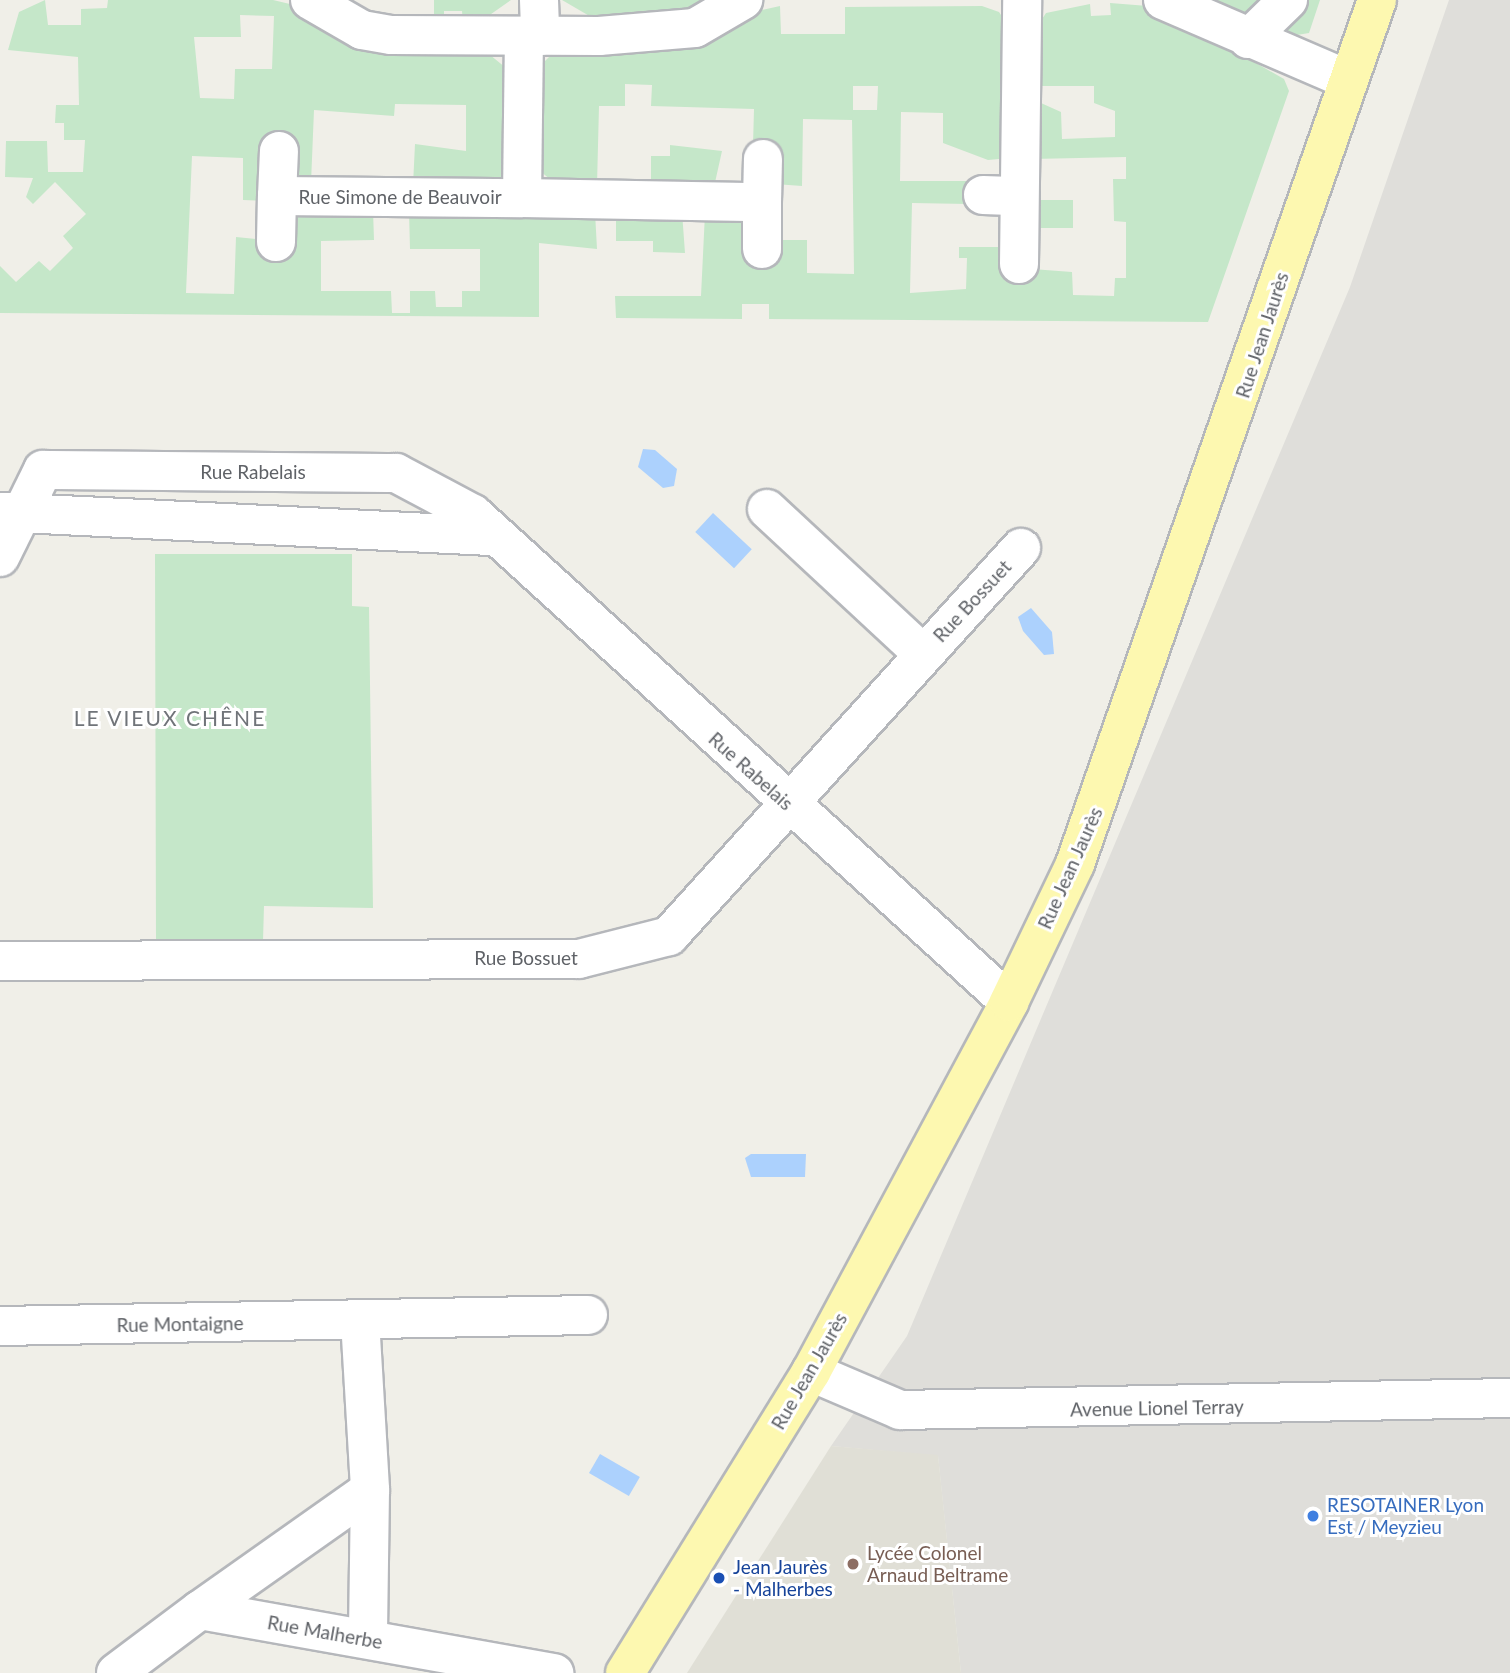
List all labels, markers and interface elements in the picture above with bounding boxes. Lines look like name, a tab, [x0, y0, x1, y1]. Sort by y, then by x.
street label: Rue Simone de Beauvoir	[298, 186, 502, 208]
street label: Rue Jean Jaurès	[1231, 269, 1293, 401]
street label: Rue Rabelais	[200, 461, 306, 483]
street label: Rue Bossuet	[928, 555, 1016, 647]
district label: LE VIEUX CHÊNE	[75, 705, 265, 731]
street label: Rue Rabelais	[704, 727, 798, 815]
street label: Rue Jean Jaurès	[1033, 803, 1107, 933]
street label: Rue Bossuet	[474, 947, 578, 969]
street label: Rue Jean Jaurès	[766, 1308, 852, 1434]
street label: Rue Montaigne	[116, 1311, 244, 1337]
street label: Avenue Lionel Terray	[1070, 1395, 1244, 1421]
place label: RESOTAINER Lyon Est / Meyzieu	[1327, 1494, 1484, 1538]
marker: RESOTAINER Lyon Est / Meyzieu	[1305, 1508, 1321, 1524]
place label: Lycée Colonel Arnaud Beltrame	[867, 1542, 1008, 1586]
place label: Jean Jaurès - Malherbes	[733, 1556, 833, 1600]
marker: Lycée Colonel Arnaud Beltrame	[845, 1556, 861, 1572]
marker: Jean Jaurès - Malherbes	[711, 1570, 727, 1586]
street label: Rue Malherbe	[266, 1611, 384, 1653]

